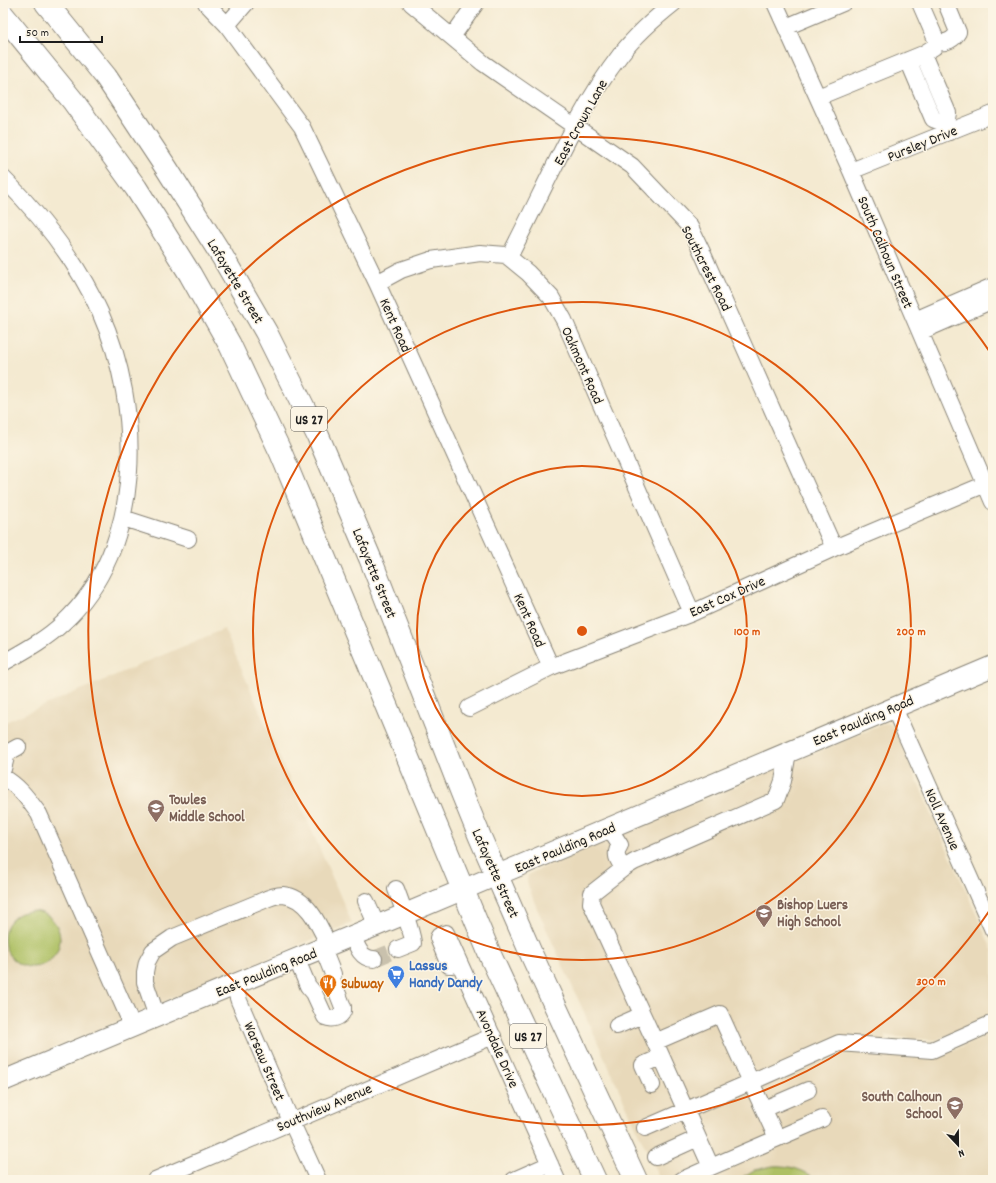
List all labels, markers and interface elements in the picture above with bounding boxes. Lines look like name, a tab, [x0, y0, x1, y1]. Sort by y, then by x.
scale bar	[20, 18, 102, 44]
text: 50 m	[26, 25, 49, 42]
street label: East Crown Lane	[549, 76, 615, 170]
street label: Pursley Drive	[884, 121, 961, 169]
street label: South Calhoun Street	[851, 193, 918, 313]
street label: Southcrest Road	[674, 222, 736, 316]
street label: Lafayette Street	[200, 235, 269, 329]
street label: Kent Road	[372, 295, 416, 357]
street label: Oakmont Road	[554, 324, 608, 408]
road number: US 27	[291, 407, 327, 431]
street label: Lafayette Street	[345, 525, 401, 623]
street label: East Cox Drive	[686, 571, 770, 624]
street label: Kent Road	[506, 590, 550, 652]
centre of rings	[575, 624, 589, 638]
text: 100 m	[734, 624, 760, 641]
text: 200 m	[896, 624, 926, 641]
street label: East Paulding Road	[810, 691, 918, 753]
street label: Noll Avenue	[918, 785, 965, 855]
place label: Towles Middle School	[169, 790, 245, 829]
school or university icon: Towles Middle School	[146, 798, 166, 823]
street label: East Paulding Road	[512, 818, 620, 880]
street label: Lafayette Street	[465, 826, 524, 922]
place label: Bishop Luers High School	[777, 895, 848, 934]
school or university icon: Bishop Luers High School	[754, 903, 774, 928]
street label: East Paulding Road	[213, 943, 321, 1004]
place label: Lassus Handy Dandy	[409, 956, 483, 995]
supermarket icon: Lassus Handy Dandy	[386, 964, 406, 989]
restaurant icon: Subway	[318, 973, 338, 998]
place label: Subway	[341, 974, 384, 996]
text: 300 m	[916, 974, 946, 991]
street label: Avondale Drive	[469, 1006, 524, 1092]
street label: Warsaw Street	[237, 1019, 290, 1105]
road number: US 27	[510, 1024, 546, 1048]
street label: Southview Avenue	[274, 1079, 376, 1139]
place label: South Calhoun School	[861, 1087, 942, 1126]
school or university icon: South Calhoun School	[945, 1095, 965, 1120]
north arrow	[938, 1125, 978, 1165]
text: N	[955, 1144, 967, 1161]

